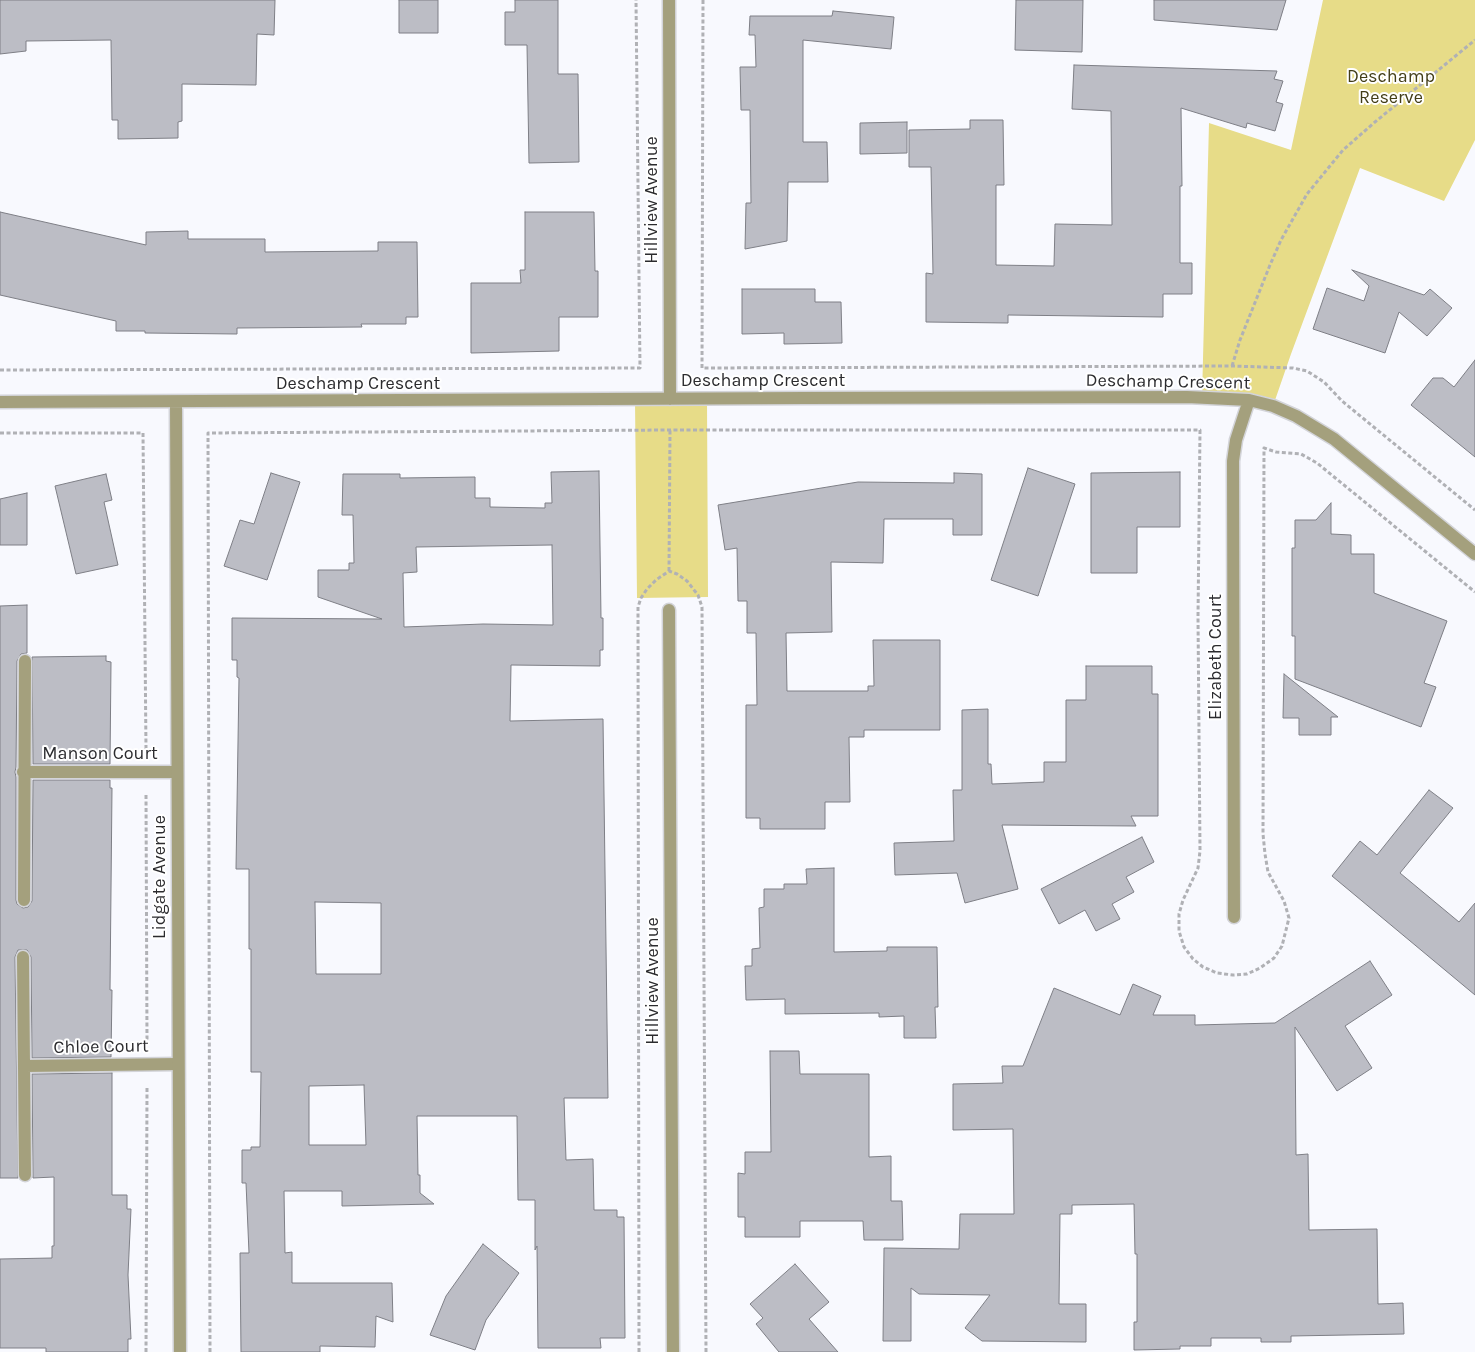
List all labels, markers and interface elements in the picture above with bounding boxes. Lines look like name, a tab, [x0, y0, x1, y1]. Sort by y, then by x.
park label: Deschamp Reserve	[1347, 66, 1435, 108]
street label: Hillview Avenue	[641, 136, 663, 264]
street label: Deschamp Crescent	[681, 370, 845, 392]
street label: Deschamp Crescent	[1085, 370, 1251, 394]
street label: Deschamp Crescent	[276, 373, 440, 395]
street label: Elizabeth Court	[1205, 594, 1227, 720]
street label: Manson Court	[42, 743, 158, 765]
street label: Lidgate Avenue	[149, 815, 171, 939]
street label: Hillview Avenue	[642, 917, 664, 1045]
street label: Chloe Court	[53, 1035, 149, 1059]

